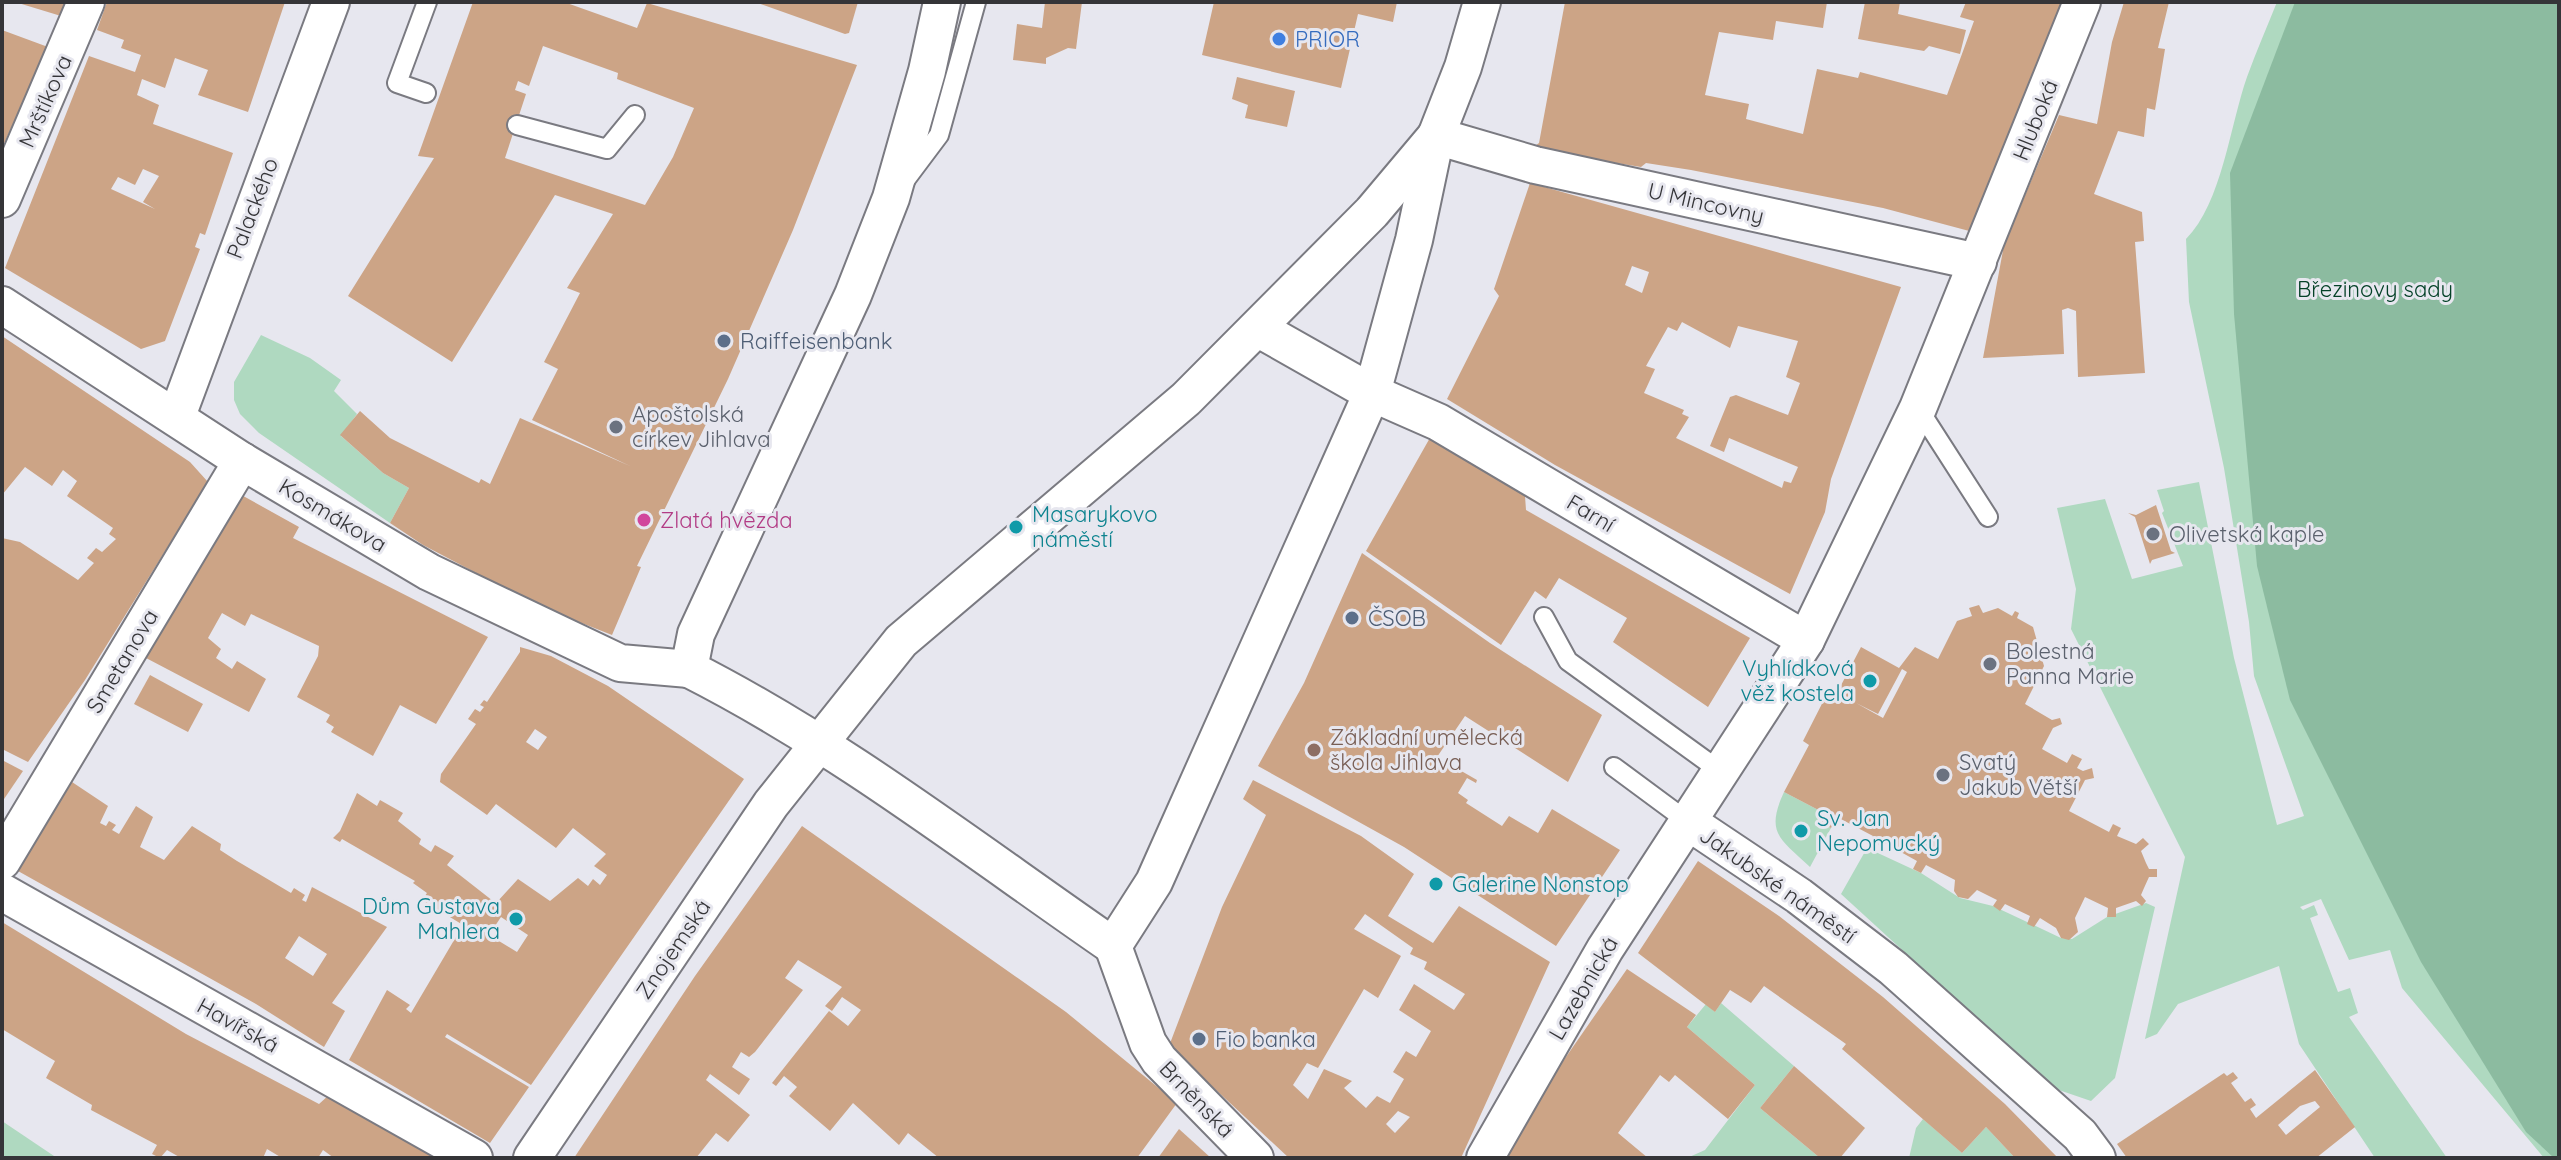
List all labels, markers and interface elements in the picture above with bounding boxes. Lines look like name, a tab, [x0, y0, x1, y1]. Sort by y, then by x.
place label: PRIOR	[1295, 25, 1360, 53]
marker: PRIOR	[1270, 30, 1288, 48]
street label: Mrštíkova	[12, 50, 78, 152]
street label: Hluboká	[2006, 75, 2064, 165]
street label: Palackého	[220, 154, 284, 262]
street label: U Mincovny	[1645, 176, 1767, 230]
park label: Březinovy sady	[2297, 275, 2453, 303]
place label: Raiffeisenbank	[740, 327, 892, 355]
marker: Raiffeisenbank	[715, 332, 733, 350]
place label: Apoštolská církev Jihlava	[632, 400, 771, 453]
marker: Apoštolská církev Jihlava	[607, 418, 625, 436]
street label: Kosmákova	[274, 472, 392, 558]
street label: Farní	[1562, 488, 1620, 538]
place label: Masarykovo náměstí	[1032, 500, 1158, 553]
place label: Zlatá hvězda	[660, 506, 793, 534]
marker: Zlatá hvězda	[635, 511, 653, 529]
marker: Masarykovo náměstí	[1007, 518, 1025, 536]
place label: Olivetská kaple	[2169, 520, 2324, 548]
marker: Olivetská kaple	[2144, 525, 2162, 543]
street label: Smetanova	[80, 604, 164, 718]
place label: ČSOB	[1368, 604, 1426, 632]
marker: ČSOB	[1343, 609, 1361, 627]
place label: Bolestná Panna Marie	[2006, 637, 2134, 690]
place label: Vyhlídková věž kostela	[1740, 654, 1854, 707]
marker: Bolestná Panna Marie	[1981, 655, 1999, 673]
marker: Vyhlídková věž kostela	[1861, 672, 1879, 690]
place label: Základní umělecká škola Jihlava	[1330, 723, 1523, 776]
marker: Základní umělecká škola Jihlava	[1305, 741, 1323, 759]
place label: Svatý Jakub Větší	[1959, 748, 2078, 801]
marker: Svatý Jakub Větší	[1934, 766, 1952, 784]
place label: Sv. Jan Nepomucký	[1817, 804, 1940, 857]
street label: Jakubské náměstí	[1694, 821, 1862, 950]
marker: Sv. Jan Nepomucký	[1792, 822, 1810, 840]
place label: Galerine Nonstop	[1452, 870, 1629, 898]
marker: Galerine Nonstop	[1427, 875, 1445, 893]
place label: Dům Gustava Mahlera	[362, 892, 500, 945]
street label: Znojemská	[630, 894, 716, 1004]
marker: Dům Gustava Mahlera	[507, 910, 525, 928]
street label: Lazebnická	[1542, 931, 1624, 1045]
street label: Havířská	[192, 991, 284, 1059]
place label: Fio banka	[1215, 1025, 1316, 1053]
marker: Fio banka	[1190, 1030, 1208, 1048]
street label: Brněnská	[1154, 1055, 1240, 1143]

